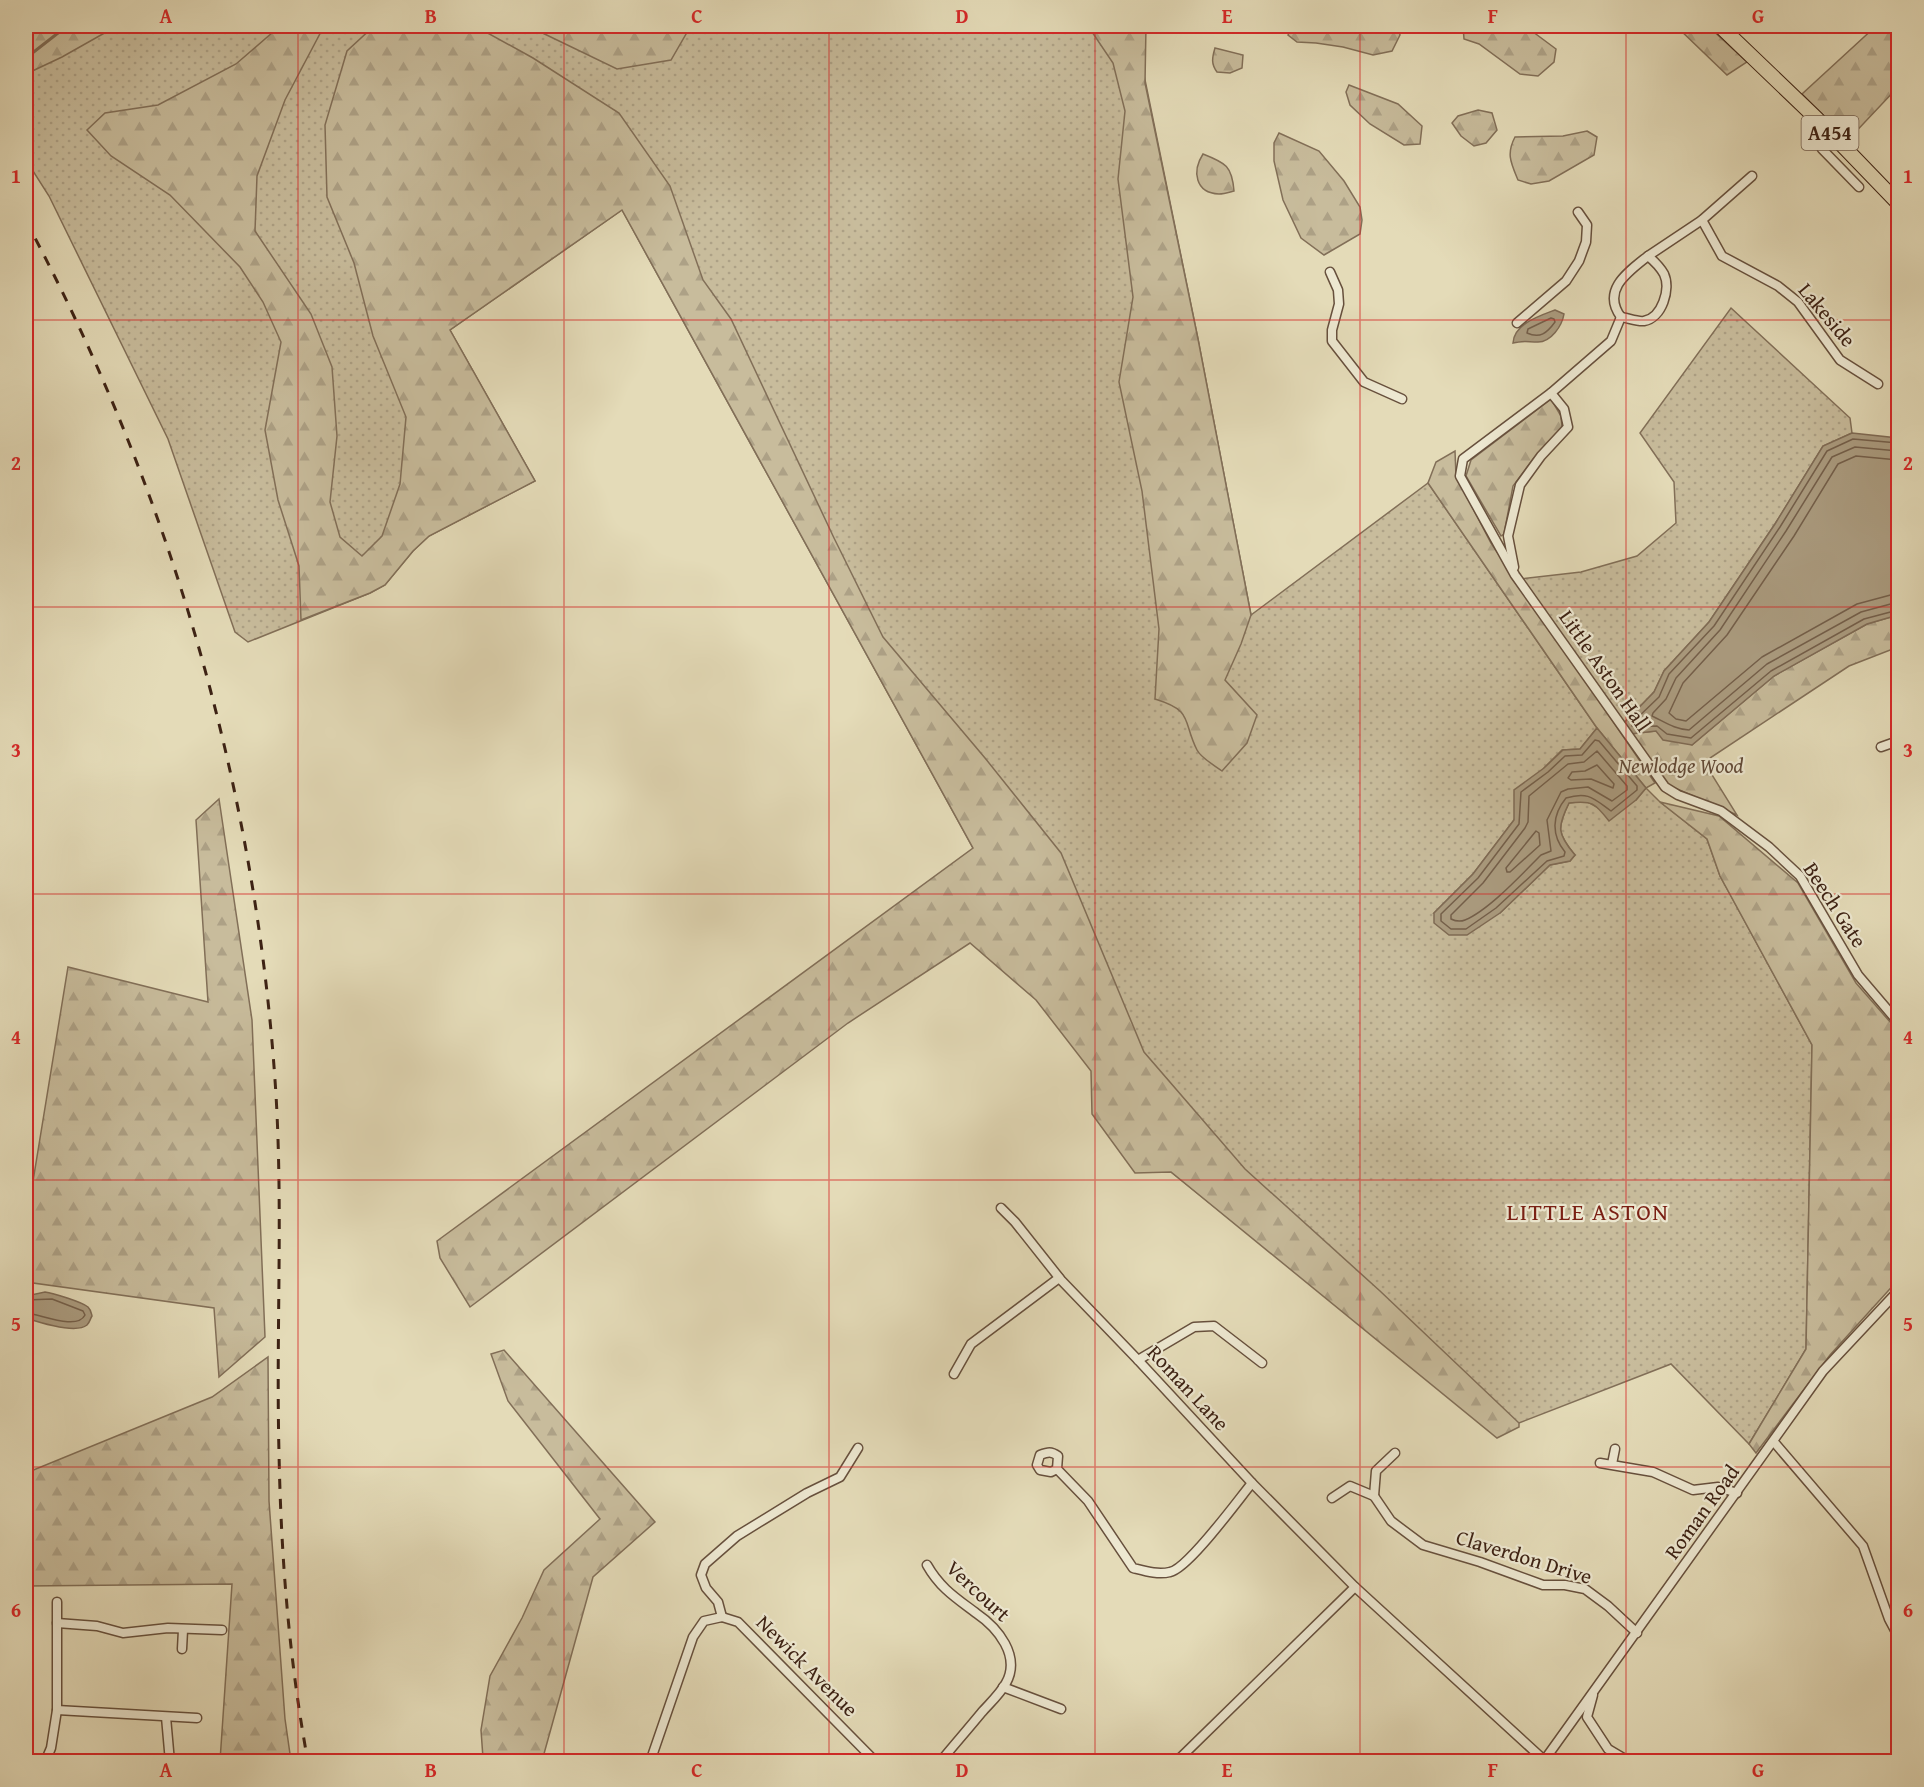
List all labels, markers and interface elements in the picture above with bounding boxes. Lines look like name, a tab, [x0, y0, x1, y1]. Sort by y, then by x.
text: A	[160, 1, 173, 30]
text: B	[425, 1, 437, 30]
text: C	[691, 1, 703, 30]
text: D	[955, 1, 969, 30]
text: E	[1222, 1, 1233, 30]
text: F	[1488, 1, 1498, 30]
text: G	[1752, 1, 1764, 30]
road number: A454	[1802, 116, 1858, 150]
text: 1	[11, 161, 21, 190]
text: 1	[1903, 161, 1913, 190]
street label: Lakeside	[1791, 276, 1864, 354]
text: 2	[11, 448, 21, 477]
text: 2	[1903, 448, 1913, 477]
street label: Little Aston Hall	[1552, 603, 1659, 738]
text: 3	[11, 735, 21, 764]
text: 3	[1903, 735, 1913, 764]
park label: Newlodge Wood	[1617, 750, 1744, 781]
street label: Beech Gate	[1796, 856, 1875, 954]
text: 4	[11, 1022, 21, 1051]
text: 4	[1903, 1022, 1913, 1051]
district label: LITTLE ASTON	[1506, 1194, 1670, 1229]
text: 5	[11, 1309, 21, 1338]
text: 5	[1903, 1309, 1913, 1338]
street label: Roman Lane	[1140, 1338, 1237, 1438]
street label: Roman Road	[1657, 1457, 1747, 1565]
street label: Claverdon Drive	[1452, 1521, 1596, 1592]
street label: Vercourt	[939, 1553, 1018, 1629]
text: 6	[11, 1595, 21, 1624]
text: 6	[1903, 1595, 1913, 1624]
street label: Newick Avenue	[749, 1608, 866, 1724]
text: A	[160, 1755, 173, 1784]
text: B	[425, 1755, 437, 1784]
text: C	[691, 1755, 703, 1784]
text: D	[955, 1755, 969, 1784]
text: E	[1222, 1755, 1233, 1784]
text: F	[1488, 1755, 1498, 1784]
text: G	[1752, 1755, 1764, 1784]

